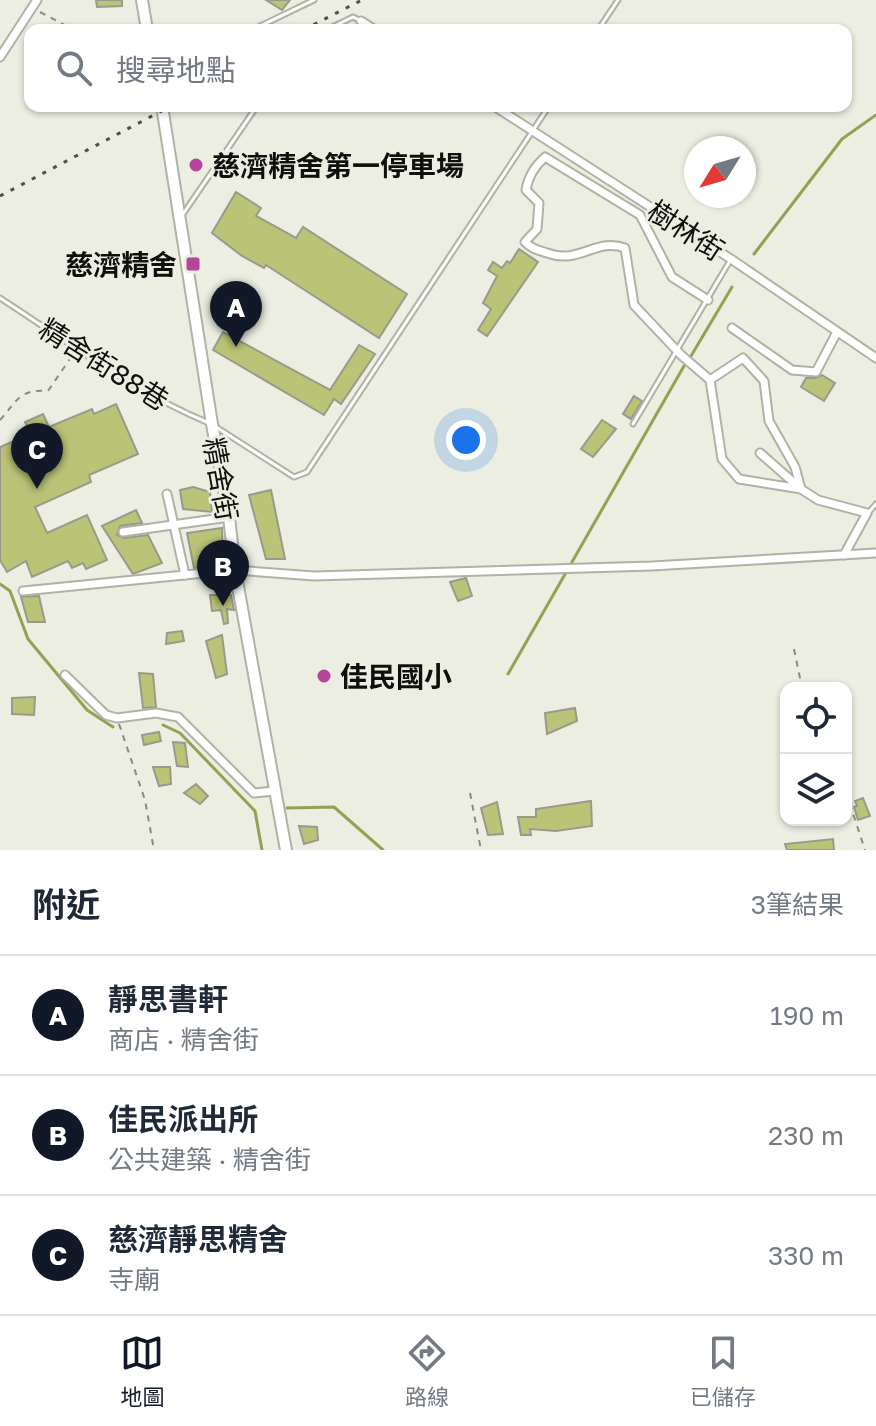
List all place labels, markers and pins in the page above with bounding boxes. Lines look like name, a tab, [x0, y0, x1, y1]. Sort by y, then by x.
place label: 慈濟精舍第一停車場	[212, 149, 464, 182]
marker: 慈濟精舍第一停車場	[187, 156, 205, 174]
place label: 慈濟精舍	[65, 248, 177, 281]
marker: 慈濟精舍	[184, 255, 202, 273]
pin: A	[210, 281, 262, 347]
pin: C	[11, 423, 63, 489]
pin: B	[197, 540, 249, 606]
place label: 佳民國小	[340, 660, 452, 693]
marker: 佳民國小	[315, 667, 333, 685]

